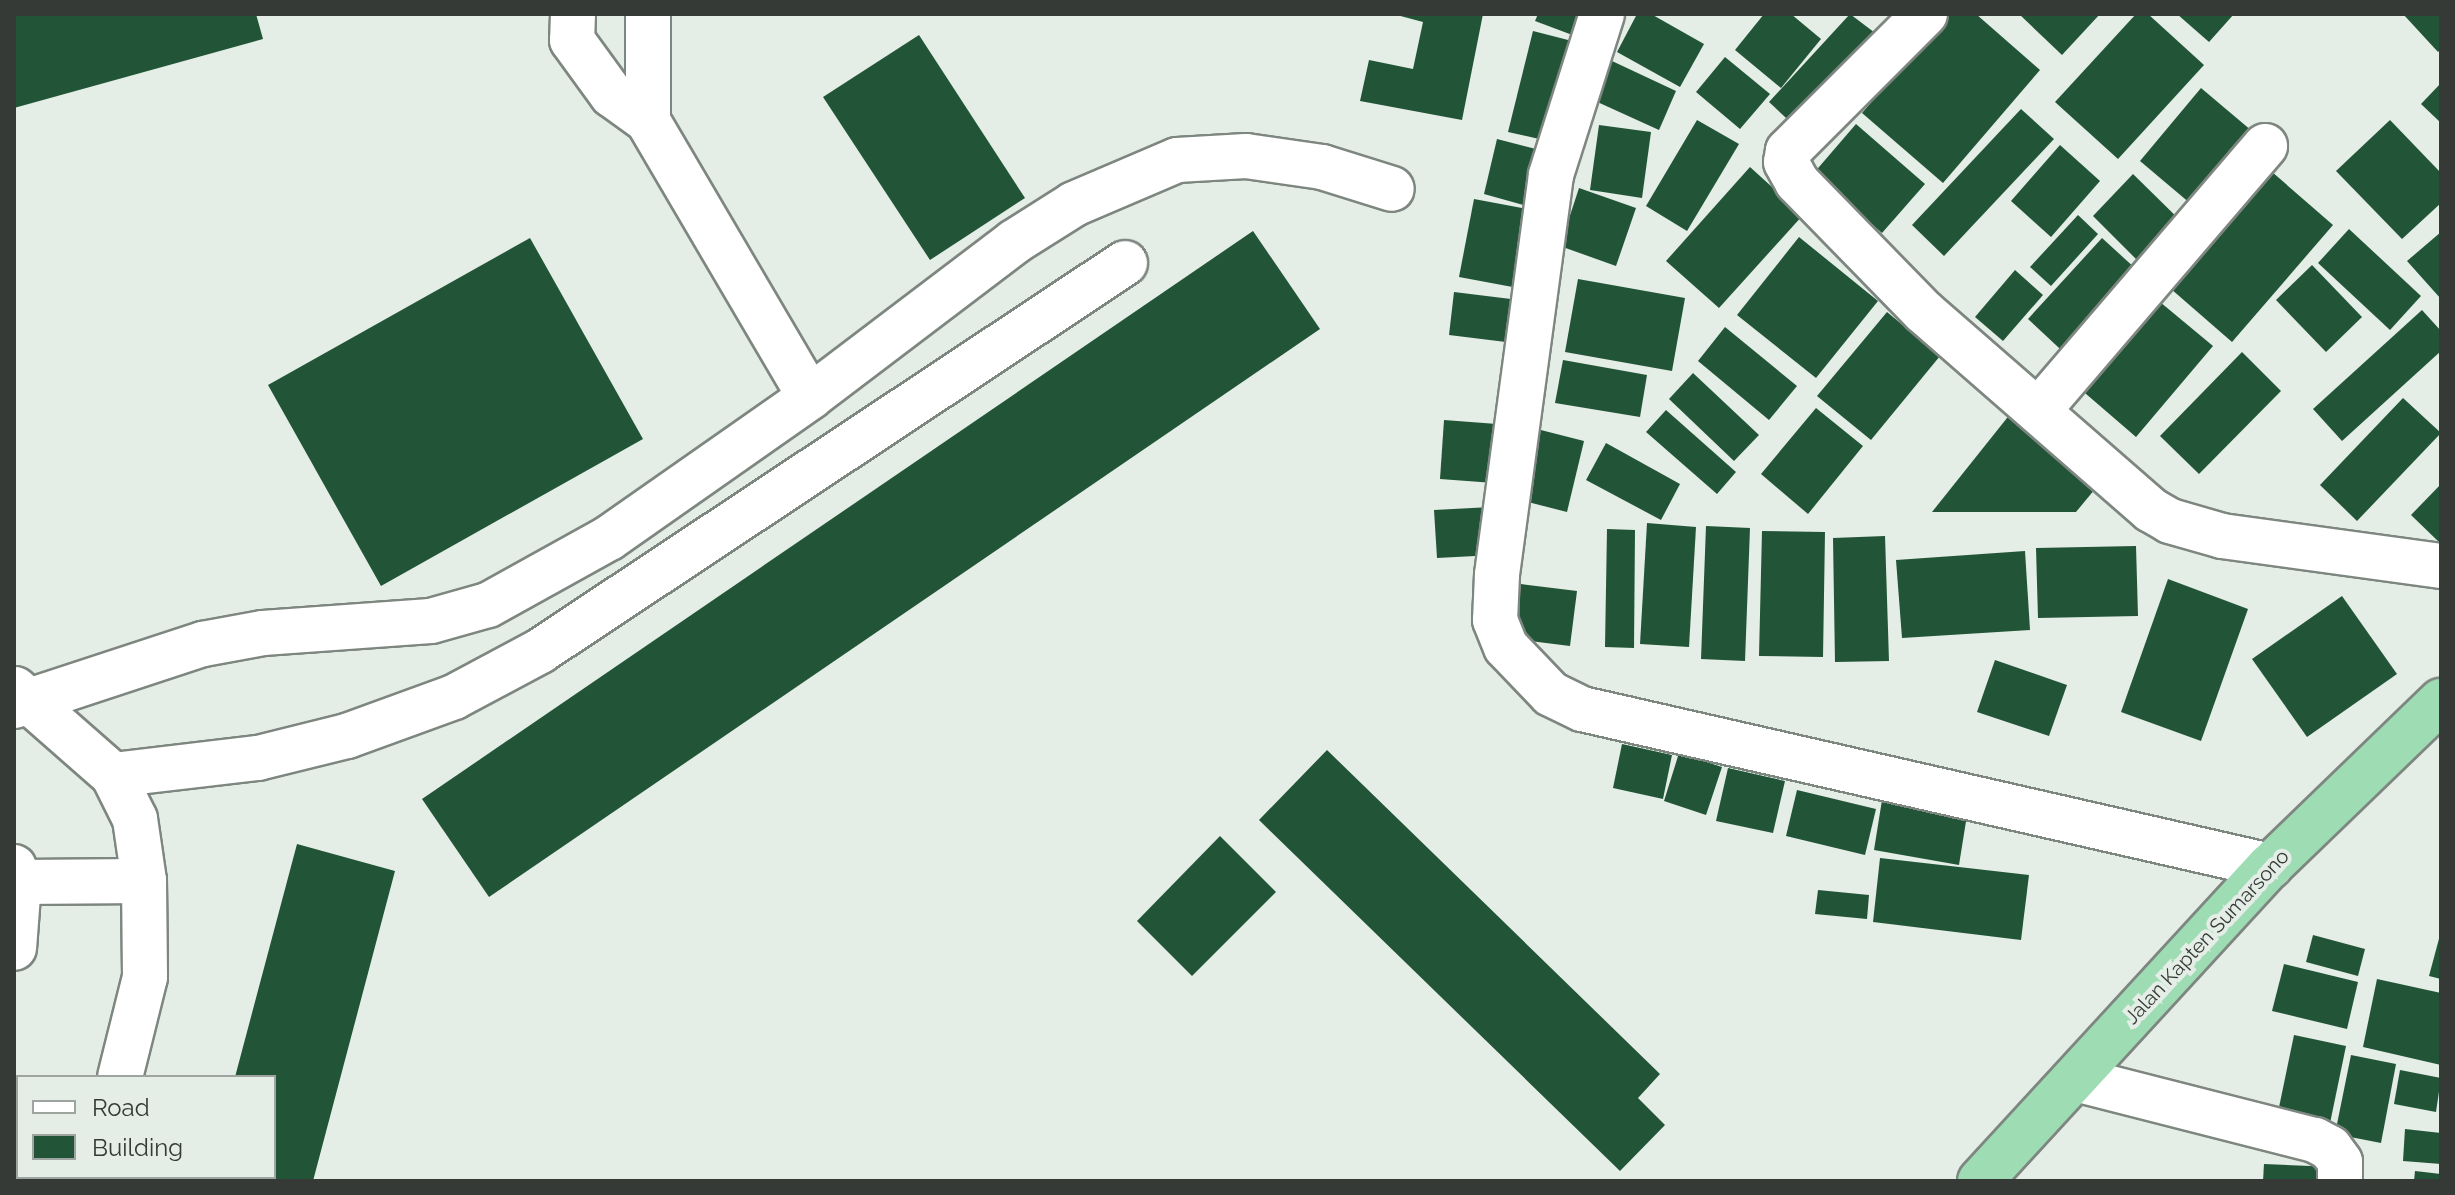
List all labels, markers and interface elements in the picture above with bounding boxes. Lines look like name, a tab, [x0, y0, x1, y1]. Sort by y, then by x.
street label: Jalan Kapten Sumarsono	[2120, 845, 2294, 1029]
legend	[16, 1075, 276, 1179]
text: Road	[92, 1093, 150, 1122]
text: Building	[92, 1133, 183, 1162]

